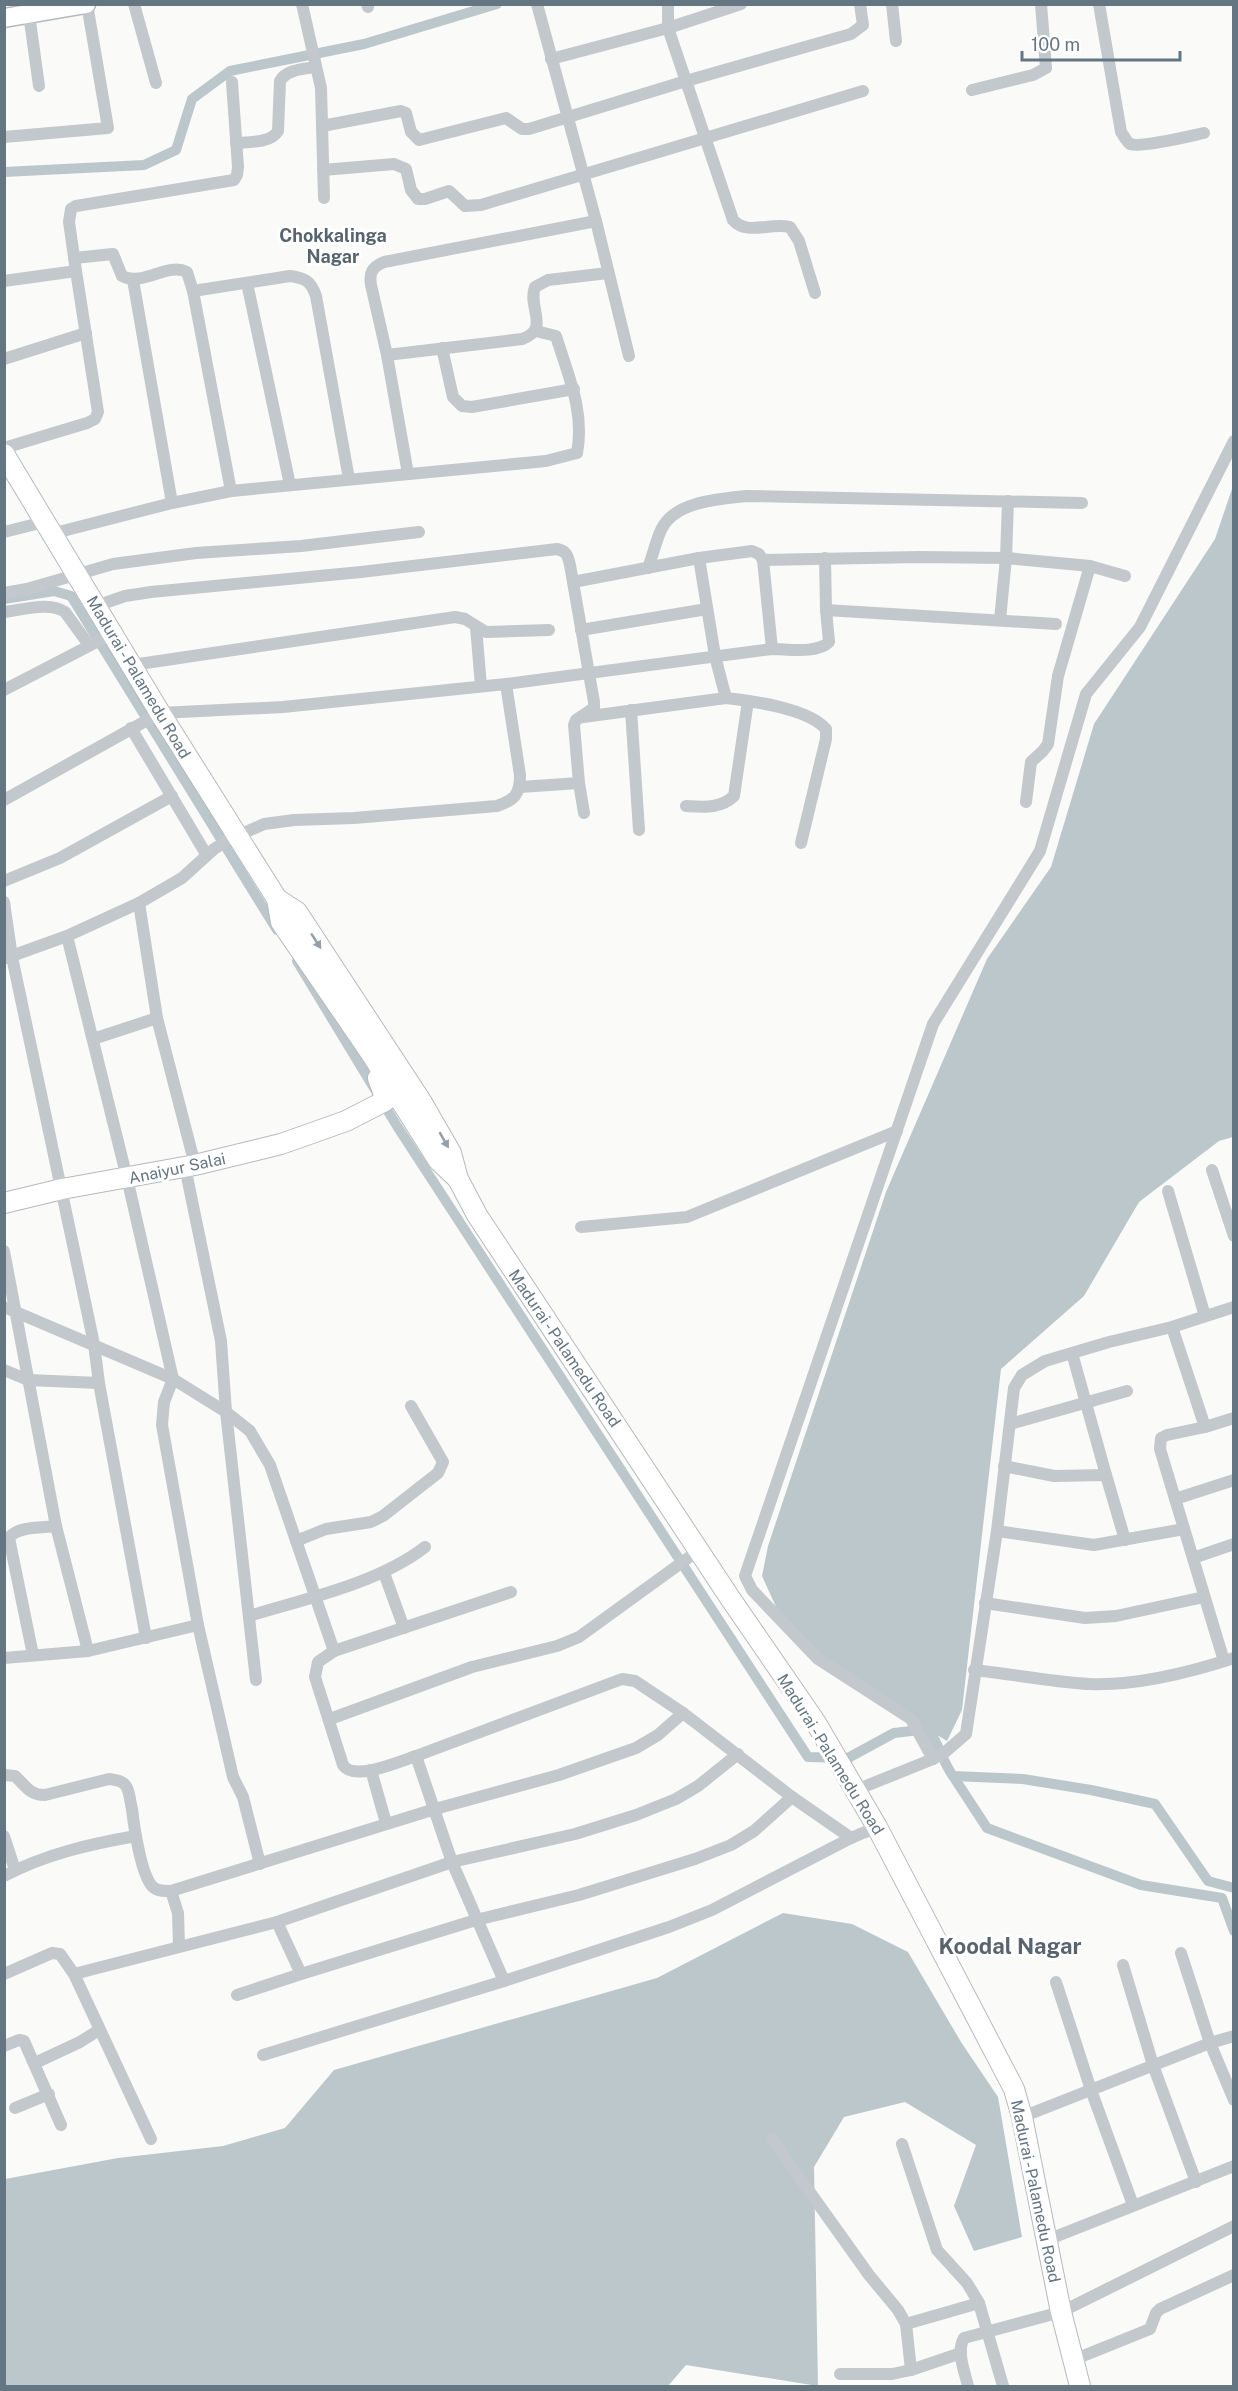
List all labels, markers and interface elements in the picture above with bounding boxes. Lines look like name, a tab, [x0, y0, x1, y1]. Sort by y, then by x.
scale bar	[1022, 24, 1180, 62]
text: 100 m	[1031, 34, 1080, 55]
district label: Chokkalinga Nagar	[279, 225, 387, 267]
street label: Madurai - Palamedu Road	[83, 593, 195, 762]
one-way arrow	[310, 932, 322, 948]
one-way arrow	[438, 1132, 449, 1148]
street label: Anaiyur Salai	[127, 1149, 227, 1188]
street label: Madurai - Palamedu Road	[505, 1266, 624, 1431]
street label: Madurai - Palamedu Road	[773, 1670, 888, 1838]
district label: Koodal Nagar	[938, 1933, 1082, 1959]
street label: Madurai - Palamedu Road	[1007, 2098, 1064, 2284]

